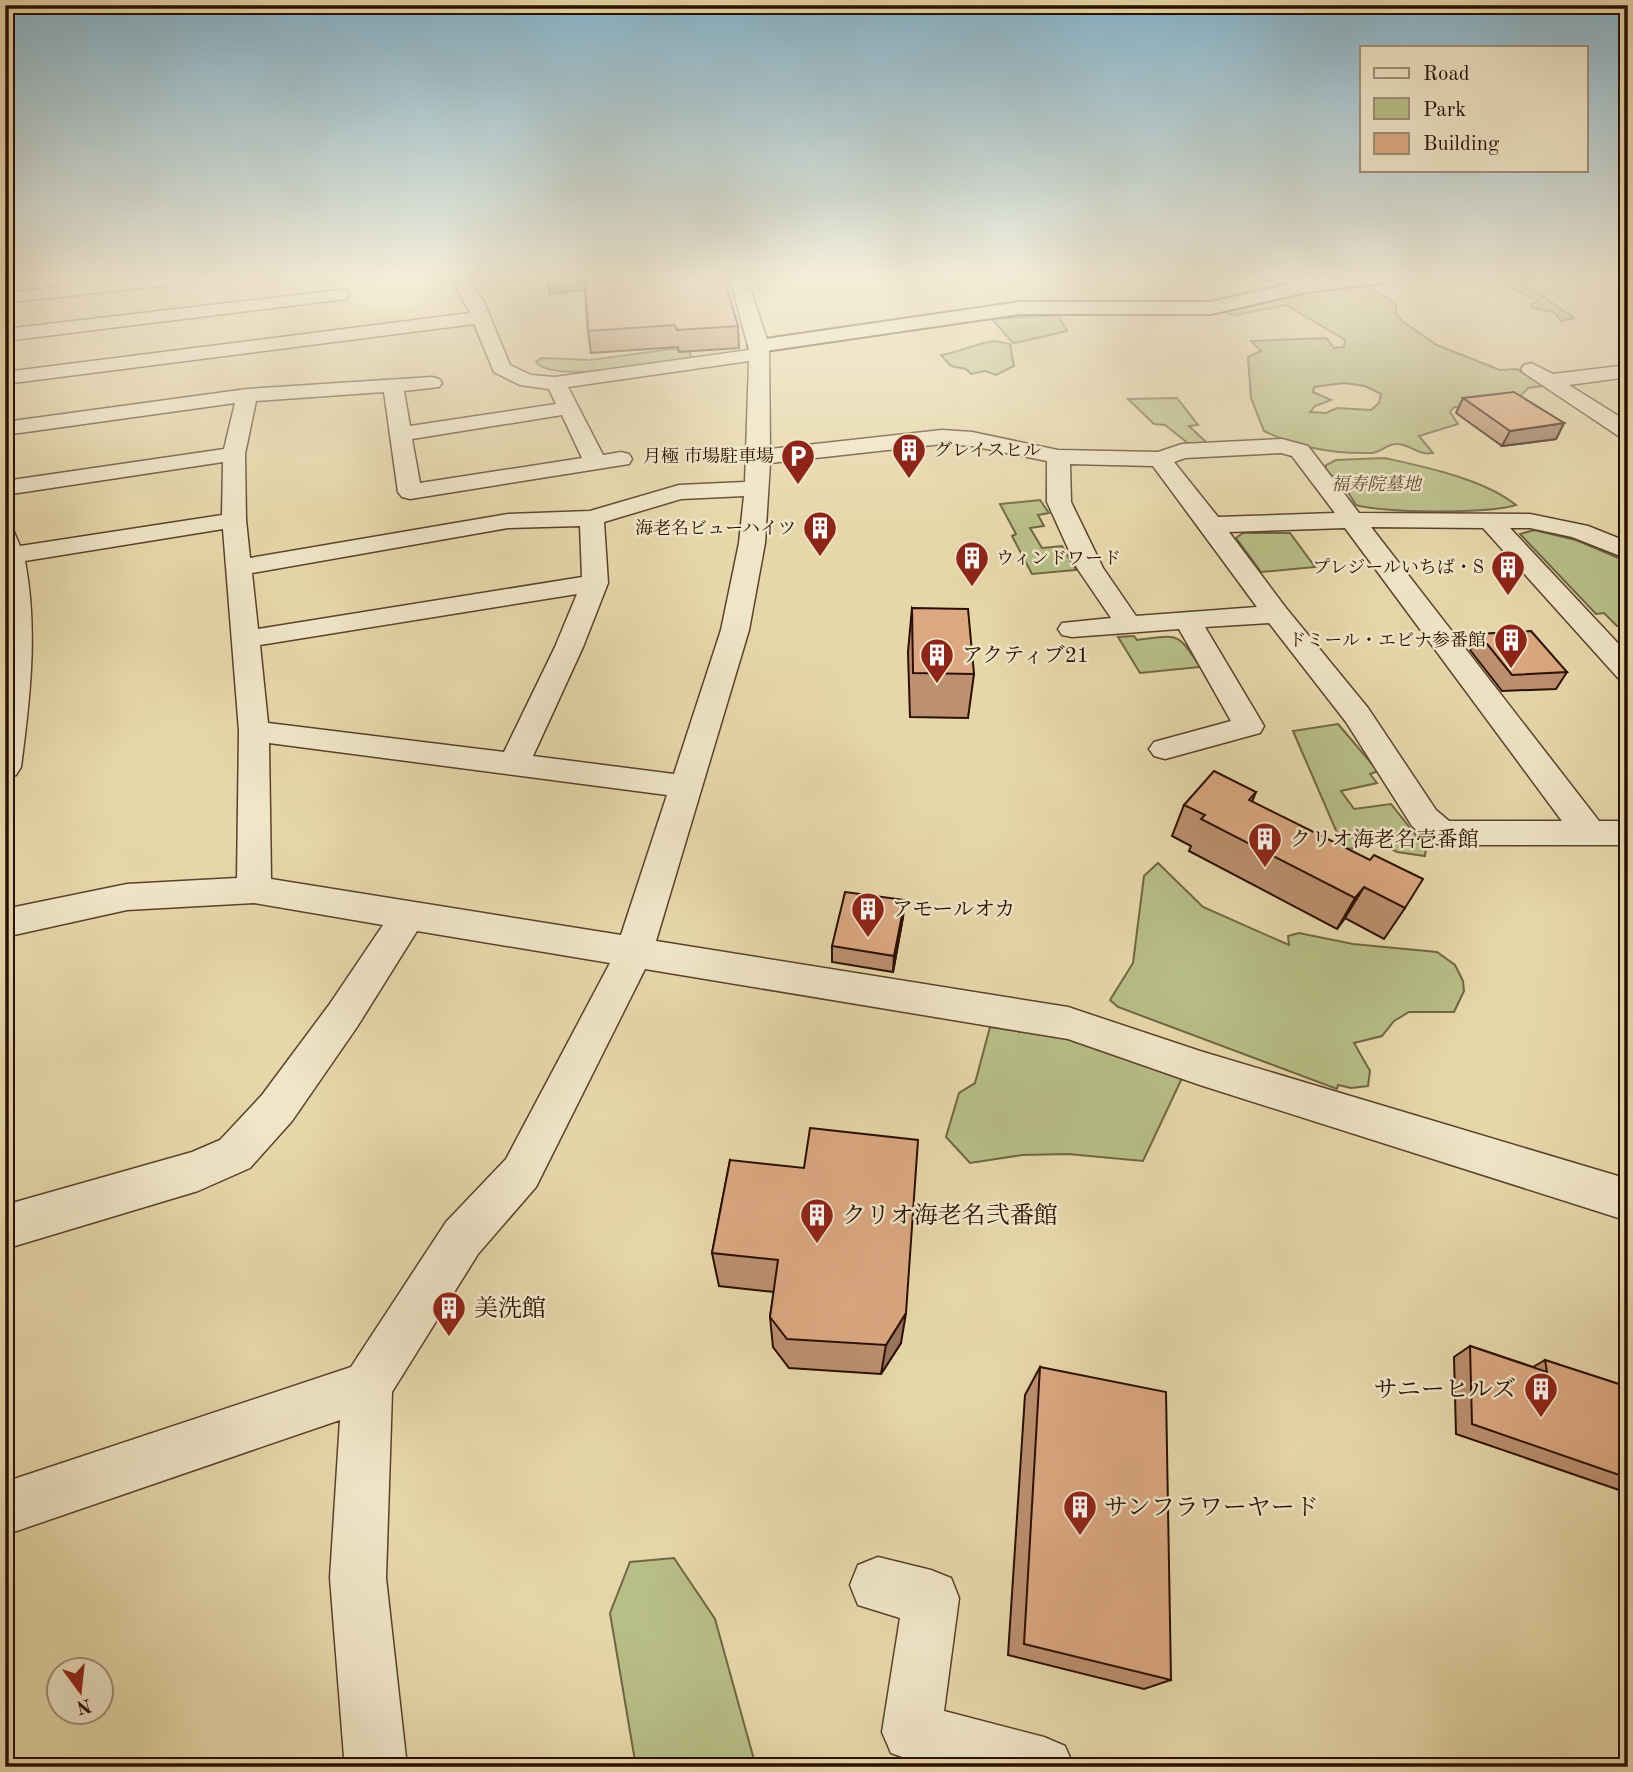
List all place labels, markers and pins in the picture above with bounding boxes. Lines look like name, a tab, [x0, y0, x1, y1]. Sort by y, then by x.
building icon: グレイスヒル	[890, 431, 928, 480]
parking icon: 月極 市場駐車場	[779, 437, 817, 486]
place label: グレイスヒル	[934, 441, 1041, 460]
place label: 月極 市場駐車場	[643, 446, 774, 466]
building icon: 海老名ビューハイツ	[801, 509, 839, 558]
place label: 海老名ビューハイツ	[635, 518, 796, 538]
building icon: ウィンドワード	[953, 539, 991, 588]
building icon: プレジールいちば・S	[1489, 548, 1527, 597]
place label: ウィンドワード	[996, 550, 1121, 568]
place label: プレジールいちば・S	[1312, 558, 1484, 577]
building icon: ドミール・エビナ参番館	[1492, 621, 1530, 670]
place label: ドミール・エビナ参番館	[1288, 630, 1486, 650]
building icon: アクティブ21	[918, 636, 956, 685]
place label: アクティブ21	[962, 644, 1089, 667]
building icon: クリオ海老名壱番館	[1246, 820, 1284, 869]
place label: クリオ海老名壱番館	[1290, 828, 1479, 851]
building icon: アモールオカ	[849, 890, 887, 939]
place label: アモールオカ	[892, 899, 1015, 921]
building icon: クリオ海老名弐番館	[798, 1196, 836, 1245]
place label: クリオ海老名弐番館	[842, 1202, 1058, 1229]
building icon: 美洗館	[430, 1289, 468, 1338]
place label: 美洗館	[474, 1295, 546, 1322]
building icon: サニーヒルズ	[1522, 1370, 1560, 1419]
place label: サニーヒルズ	[1374, 1377, 1516, 1403]
building icon: サンフラワーヤード	[1061, 1488, 1099, 1537]
place label: サンフラワーヤード	[1104, 1496, 1319, 1521]

